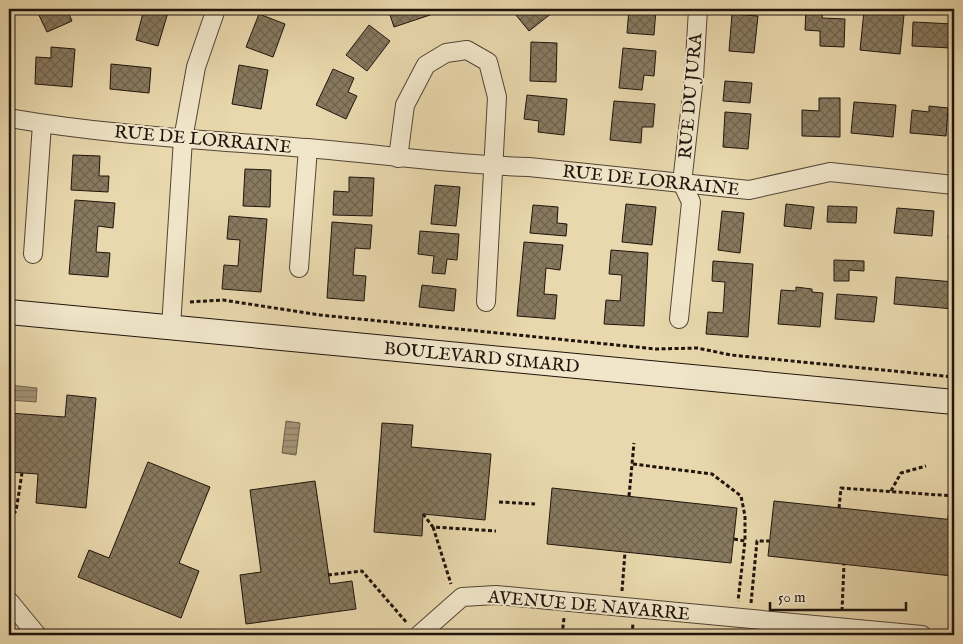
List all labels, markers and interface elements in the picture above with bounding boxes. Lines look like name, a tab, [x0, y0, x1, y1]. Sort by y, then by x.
street label: RUE DU JURA	[675, 31, 709, 160]
street label: RUE DE LORRAINE	[113, 121, 293, 160]
street label: RUE DE LORRAINE	[561, 161, 741, 202]
street label: BOULEVARD SIMARD	[383, 338, 581, 379]
scale bar	[770, 579, 907, 611]
street label: AVENUE DE NAVARRE	[486, 586, 691, 627]
text: 50 m	[778, 588, 806, 607]

